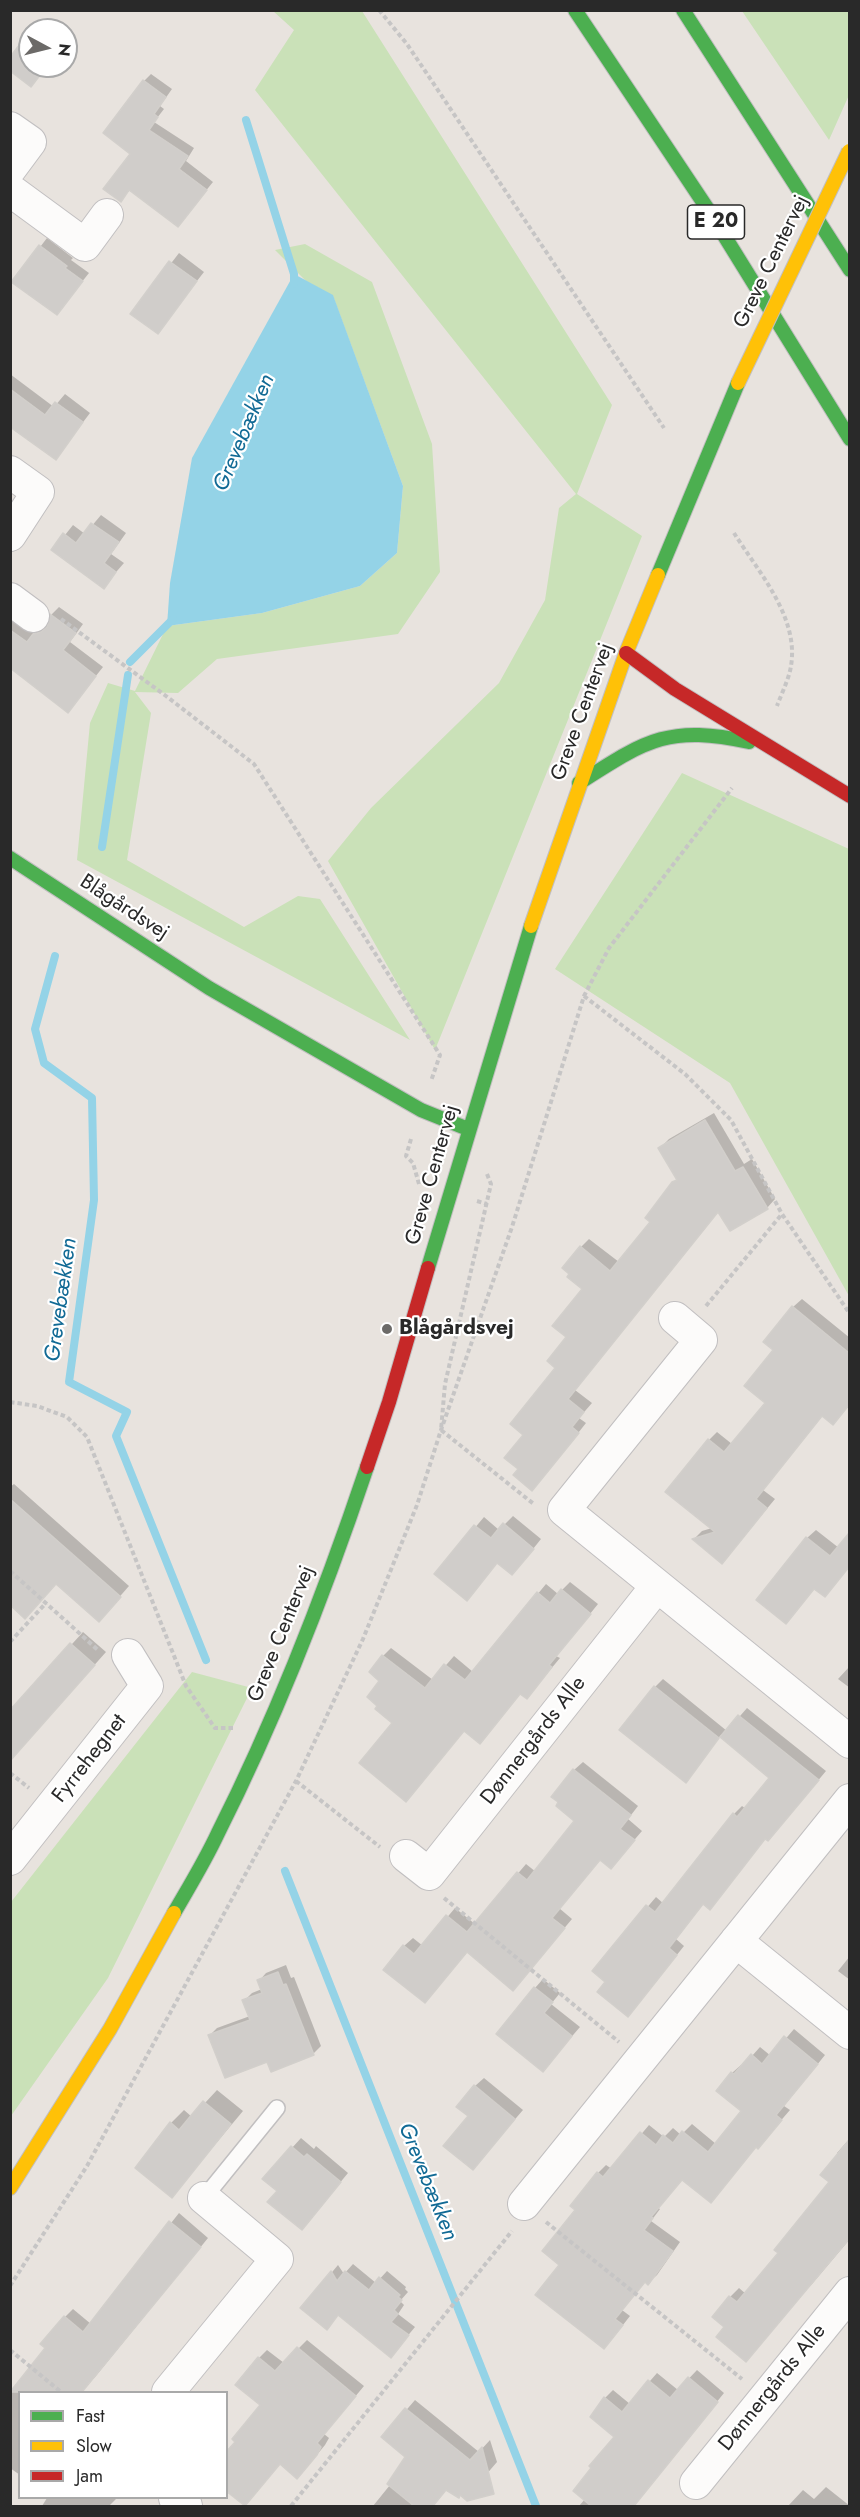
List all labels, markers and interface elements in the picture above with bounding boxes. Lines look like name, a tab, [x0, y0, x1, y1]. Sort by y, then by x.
north arrow	[18, 18, 78, 78]
text: N	[52, 42, 77, 58]
street label: Greve Centervej	[729, 191, 815, 333]
road number: E 20	[688, 205, 744, 239]
water label: Grevebækken	[208, 370, 282, 496]
street label: Greve Centervej	[546, 640, 620, 784]
street label: Blågårdsvej	[75, 870, 173, 946]
street label: Greve Centervej	[401, 1102, 465, 1248]
water label: Grevebækken	[40, 1236, 84, 1364]
place label: Blågårdsvej	[399, 1316, 514, 1342]
marker: Blågårdsvej	[380, 1322, 394, 1336]
street label: Greve Centervej	[243, 1562, 321, 1706]
street label: Dønnergårds Alle	[476, 1672, 592, 1810]
street label: Fyrrehegnet	[48, 1710, 132, 1808]
water label: Grevebækken	[391, 2119, 463, 2245]
street label: Dønnergårds Alle	[714, 2319, 832, 2457]
legend	[18, 2391, 228, 2499]
text: Fast	[76, 2403, 105, 2429]
text: Slow	[76, 2433, 112, 2459]
text: Jam	[76, 2463, 103, 2489]

